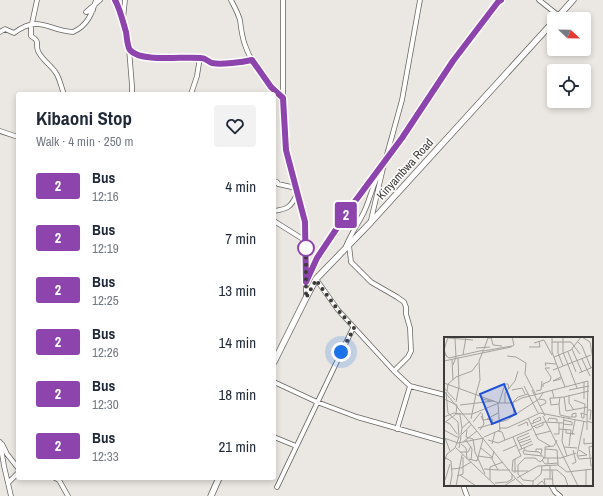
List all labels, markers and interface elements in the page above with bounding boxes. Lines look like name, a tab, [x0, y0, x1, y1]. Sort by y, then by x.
north arrow	[547, 12, 591, 56]
map controls	[547, 12, 591, 108]
button: locate	[547, 64, 591, 108]
text: Kibaoni Stop	[36, 105, 132, 131]
button: heart	[214, 105, 256, 147]
text: Walk · 4 min · 250 m	[36, 133, 133, 150]
street label: Kinyambwa Road	[373, 135, 437, 203]
text: Bus	[92, 167, 115, 188]
text: 4 min	[225, 176, 256, 197]
text: 2	[55, 177, 61, 195]
text: 12:16	[92, 188, 119, 205]
line badge: 2	[333, 202, 359, 228]
text: 2	[343, 206, 349, 224]
text: Bus	[92, 219, 115, 240]
text: 7 min	[225, 228, 256, 249]
text: 2	[55, 229, 61, 247]
unlabelled marker	[297, 239, 315, 257]
text: 12:19	[92, 240, 119, 257]
text: Bus	[92, 271, 115, 292]
text: 13 min	[218, 280, 256, 301]
text: 2	[55, 281, 61, 299]
text: 12:25	[92, 292, 119, 309]
text: Bus	[92, 323, 115, 344]
text: 14 min	[218, 332, 256, 353]
text: 2	[55, 333, 61, 351]
inset map	[444, 337, 593, 486]
your location	[331, 342, 351, 362]
text: 12:26	[92, 344, 119, 361]
text: Bus	[92, 375, 115, 396]
text: 18 min	[218, 384, 256, 405]
text: 2	[55, 385, 61, 403]
text: 12:30	[92, 396, 119, 413]
text: Bus	[92, 427, 115, 448]
text: 21 min	[218, 436, 256, 457]
text: 2	[55, 437, 61, 455]
text: 12:33	[92, 448, 119, 465]

